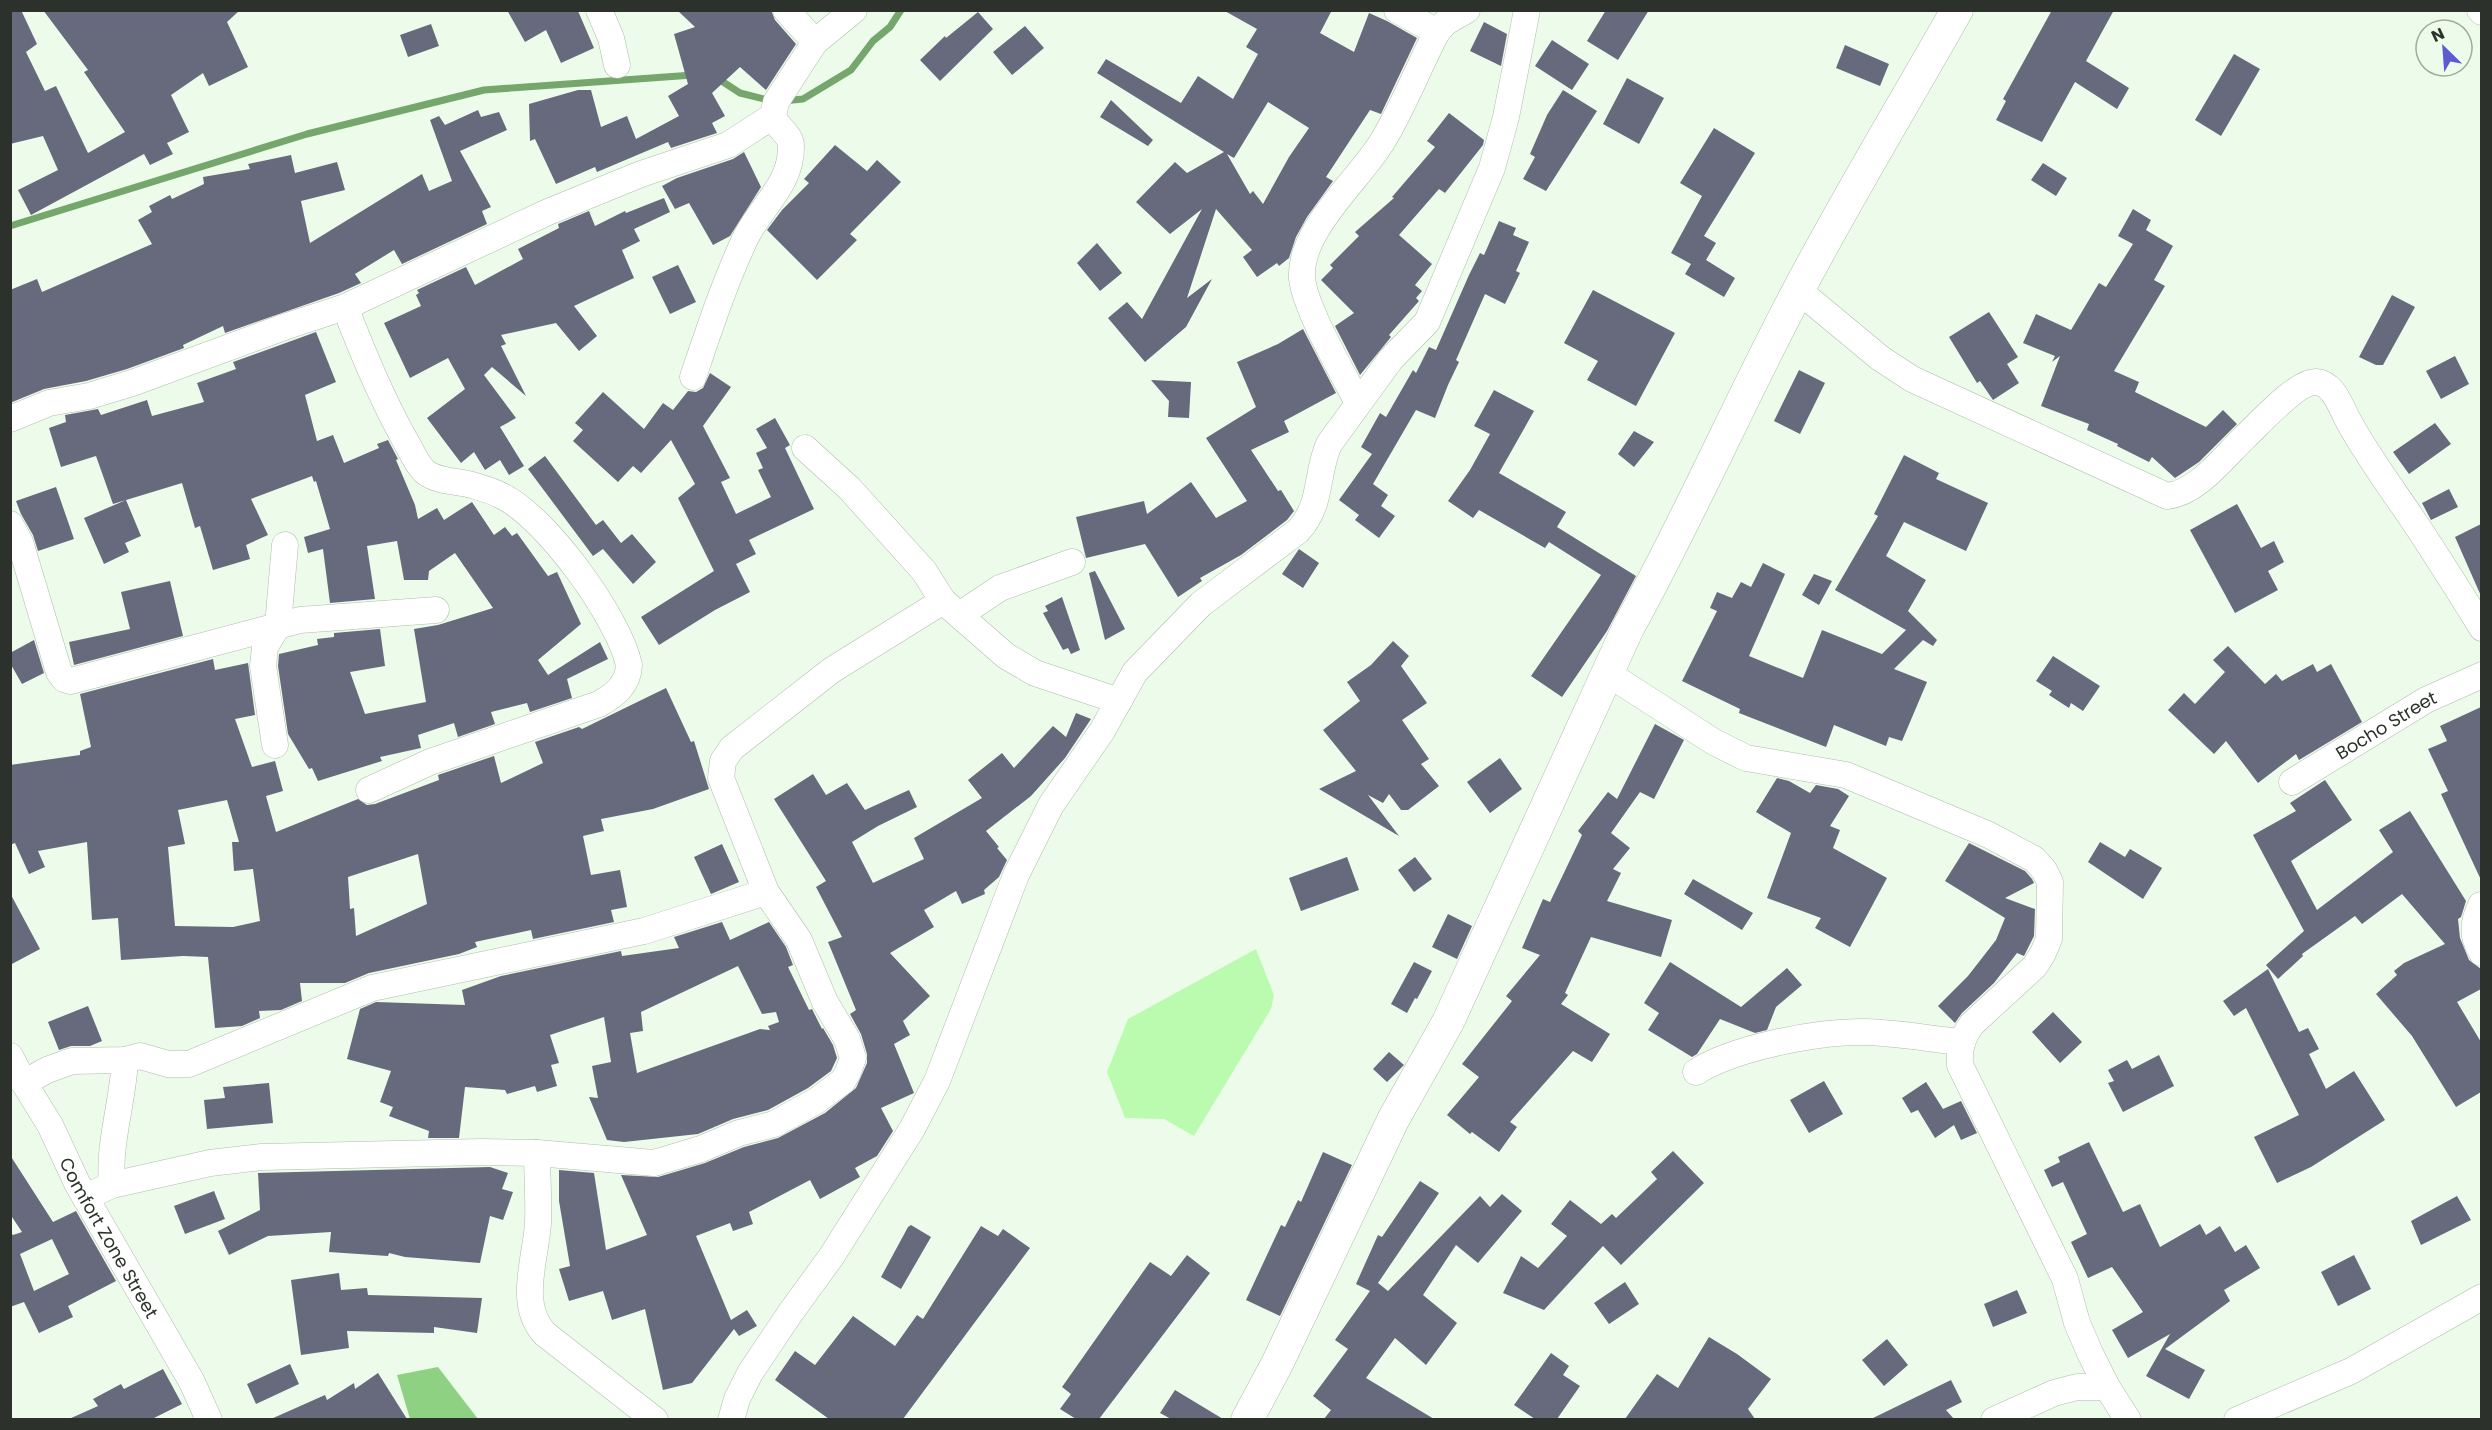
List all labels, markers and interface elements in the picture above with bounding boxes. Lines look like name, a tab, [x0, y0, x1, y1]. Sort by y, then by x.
north arrow	[2414, 18, 2474, 78]
text: N	[2428, 22, 2448, 48]
street label: Bocho Street	[2331, 685, 2440, 765]
street label: Comfort Zone Street	[54, 1153, 165, 1322]

